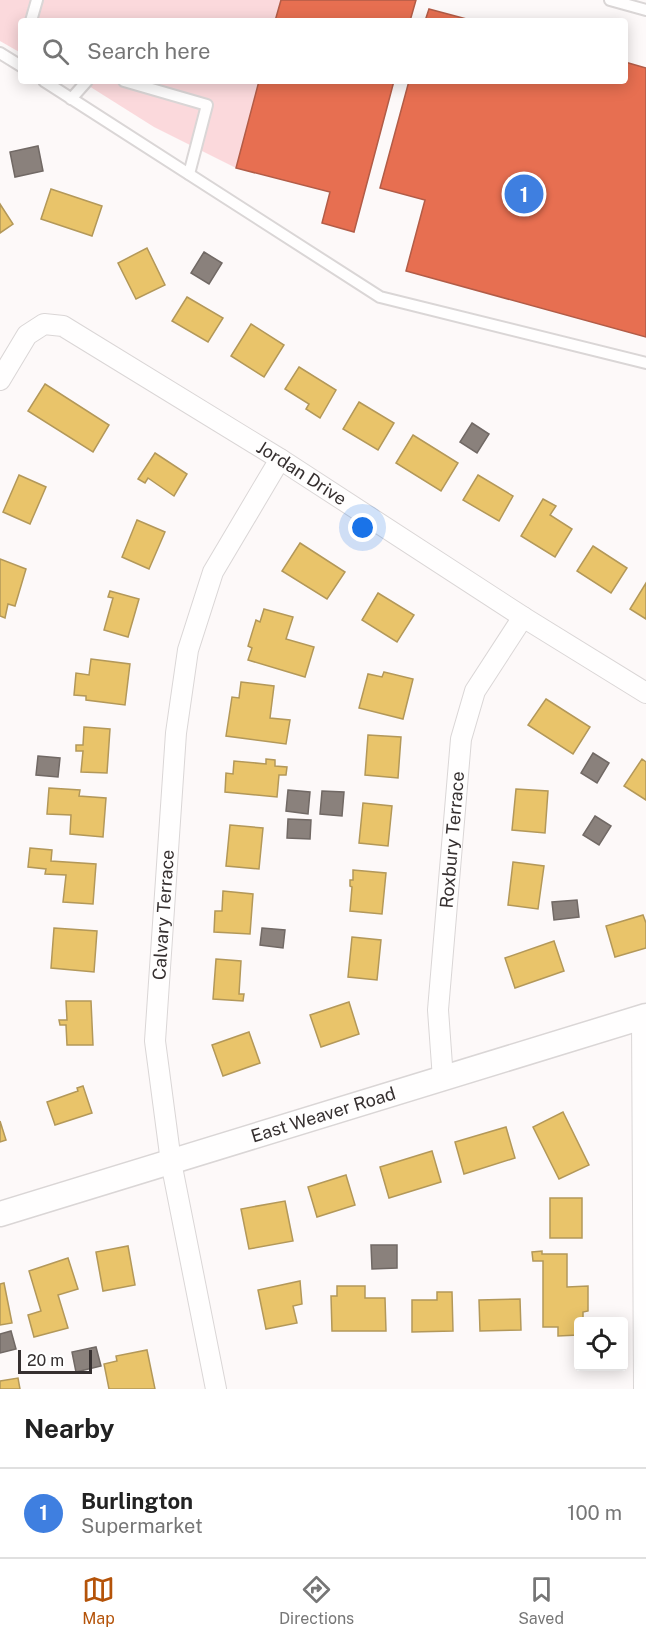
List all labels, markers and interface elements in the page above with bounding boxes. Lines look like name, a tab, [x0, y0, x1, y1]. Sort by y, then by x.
search box	[18, 18, 628, 84]
icon: search	[39, 35, 72, 68]
text: Search here	[87, 38, 211, 64]
pin: 1	[504, 172, 544, 216]
street label: Jordan Drive	[253, 436, 351, 509]
your location	[348, 513, 377, 542]
street label: Roxbury Terrace	[436, 770, 468, 909]
street label: Calvary Terrace	[148, 849, 178, 981]
street label: East Weaver Road	[248, 1082, 398, 1147]
map controls	[574, 1317, 628, 1371]
button: locate	[574, 1317, 628, 1371]
scale bar	[18, 1347, 92, 1374]
text: 20 m	[27, 1351, 64, 1370]
text: Nearby	[24, 1413, 114, 1444]
text: Burlington	[81, 1488, 193, 1514]
text: 1	[39, 1501, 48, 1525]
text: 100 m	[567, 1501, 622, 1525]
text: Supermarket	[81, 1514, 203, 1538]
tab: Map	[82, 1573, 115, 1628]
tab: Directions	[279, 1573, 354, 1628]
tab: Saved	[518, 1573, 564, 1628]

